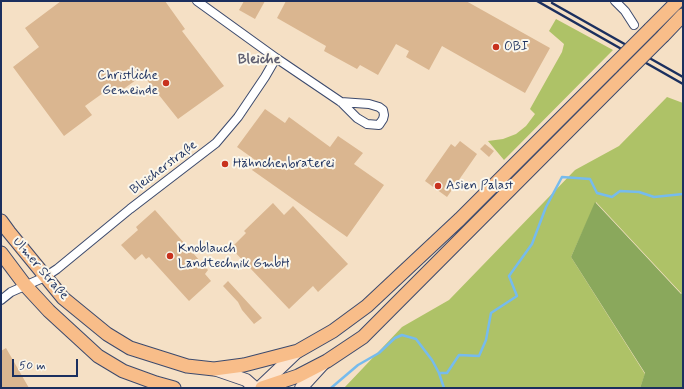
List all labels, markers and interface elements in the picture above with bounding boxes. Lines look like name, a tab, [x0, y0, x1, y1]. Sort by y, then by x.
place label: OBI	[504, 39, 529, 55]
marker: OBI	[491, 42, 501, 52]
district label: Bleiche	[238, 52, 280, 68]
place label: Christliche Gemeinde	[97, 68, 158, 99]
marker: Christliche Gemeinde	[161, 78, 171, 88]
street label: Bleicherstraße	[127, 138, 201, 198]
place label: Hähnchenbraterei	[233, 156, 334, 172]
marker: Hähnchenbraterei	[220, 159, 230, 169]
place label: Asien Palast	[446, 178, 513, 194]
marker: Asien Palast	[433, 181, 443, 191]
street label: Ulmer Straße	[9, 235, 71, 303]
place label: Knoblauch Landtechnik GmbH	[178, 241, 290, 272]
marker: Knoblauch Landtechnik GmbH	[165, 251, 175, 261]
scale bar	[14, 351, 80, 377]
text: 50 m	[19, 358, 46, 374]

